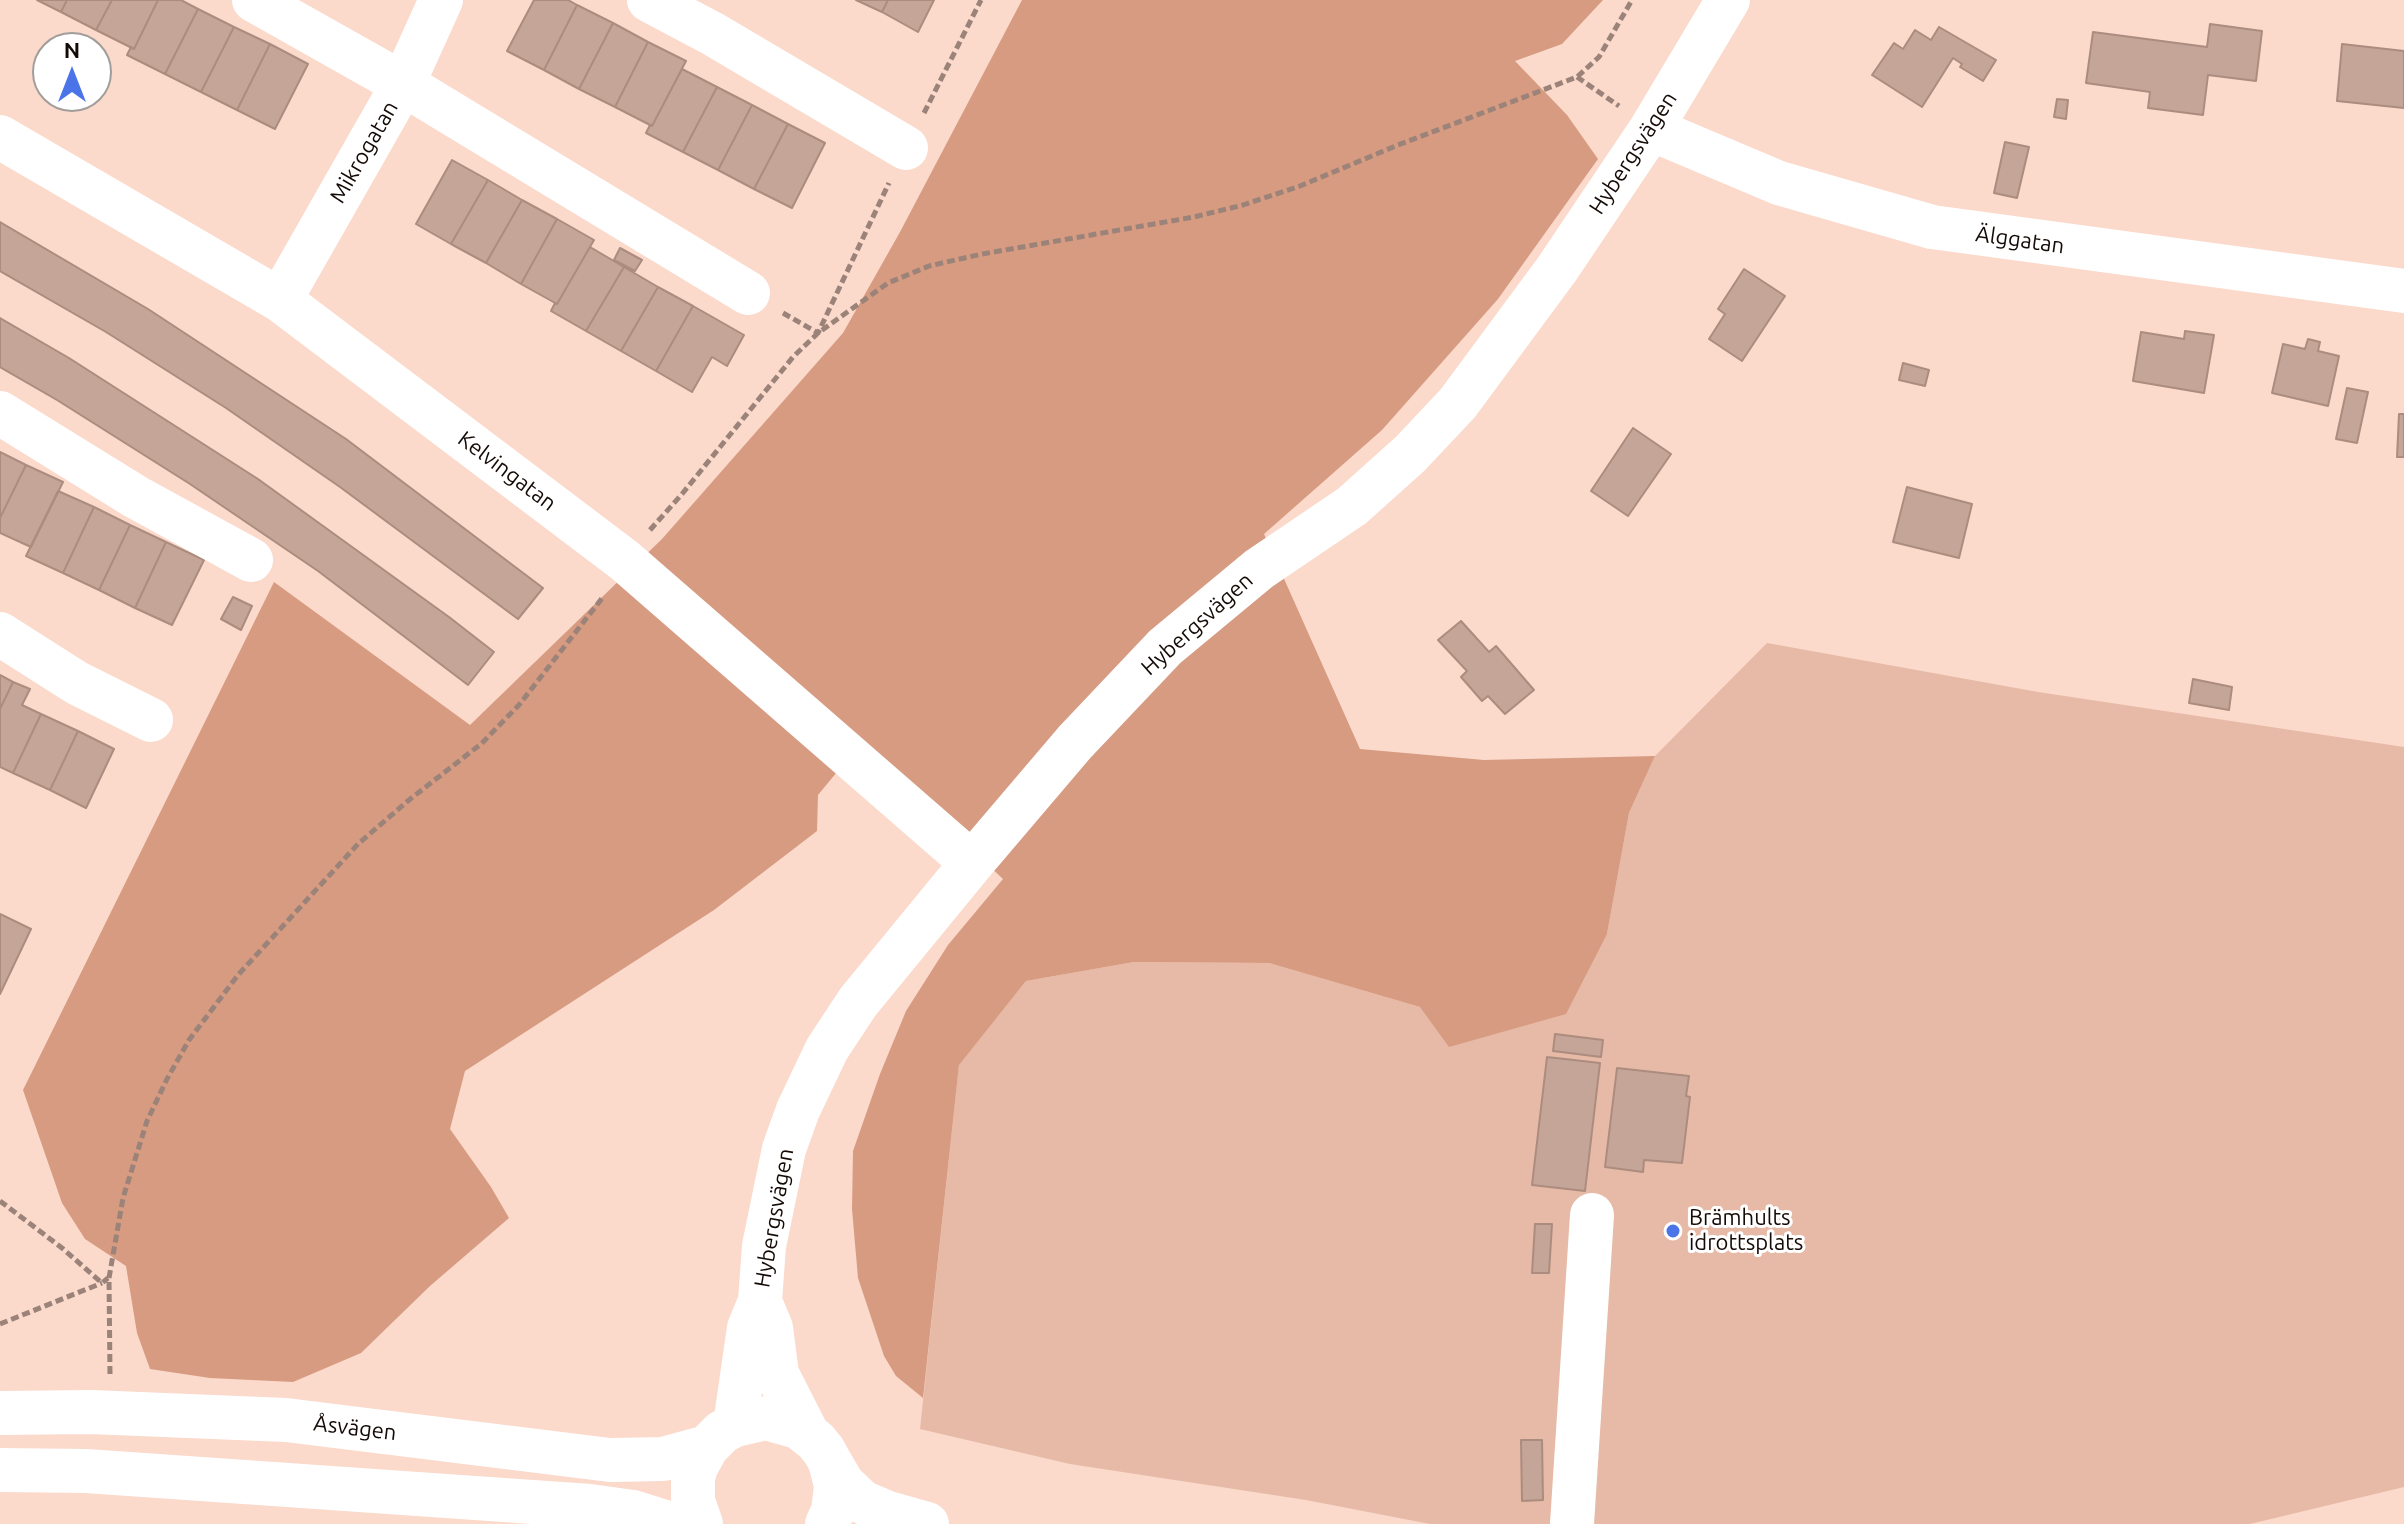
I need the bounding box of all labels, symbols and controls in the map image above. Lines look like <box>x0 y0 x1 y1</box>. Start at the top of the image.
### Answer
north arrow <box>32 32 112 112</box>
text: N <box>64 37 80 62</box>
street label: Hybergsvägen <box>1584 87 1682 219</box>
street label: Mikrogatan <box>324 96 404 208</box>
street label: Älggatan <box>1974 221 2066 259</box>
street label: Kelvingatan <box>453 426 561 516</box>
street label: Hybergsvägen <box>1136 567 1258 681</box>
street label: Hybergsvägen <box>749 1146 799 1290</box>
place label: Brämhults idrottsplats <box>1689 1205 1803 1256</box>
marker: Brämhults idrottsplats <box>1664 1222 1682 1240</box>
street label: Åsvägen <box>312 1410 398 1446</box>

